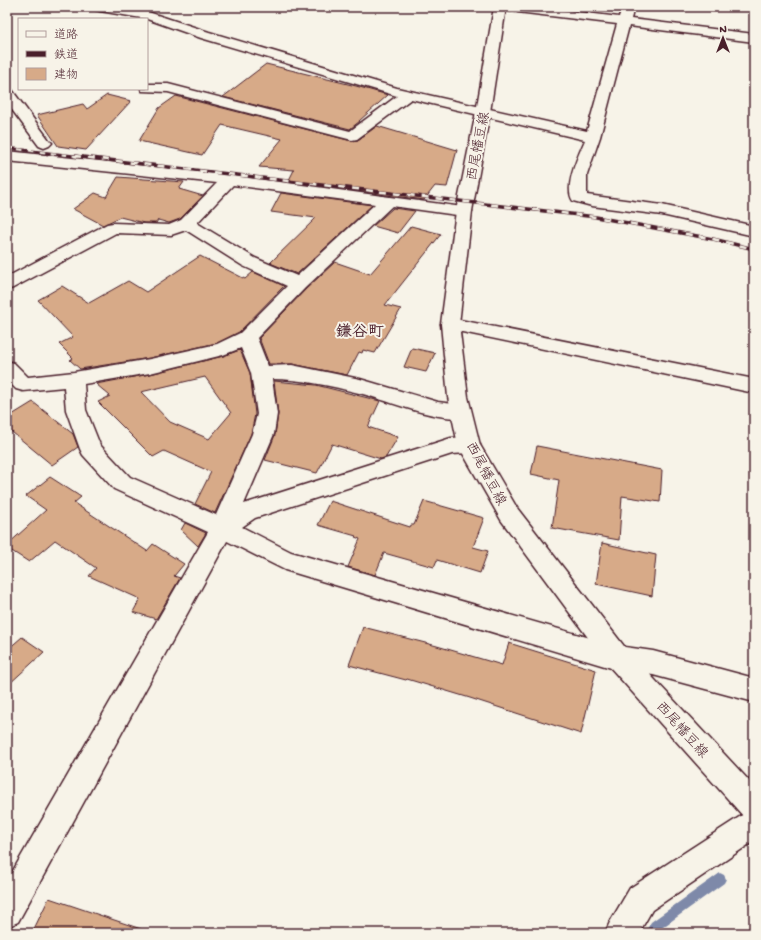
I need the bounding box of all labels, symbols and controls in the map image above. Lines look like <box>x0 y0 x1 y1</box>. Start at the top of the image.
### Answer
legend <box>18 18 148 90</box>
north arrow <box>703 18 743 58</box>
text: N <box>719 24 727 36</box>
text: 道路 <box>54 28 78 43</box>
text: 鉄道 <box>54 48 78 63</box>
text: 建物 <box>54 68 78 83</box>
street label: 西尾幡豆線 <box>464 110 494 182</box>
district label: 鎌谷町 <box>336 323 384 343</box>
street label: 西尾幡豆線 <box>461 439 509 509</box>
street label: 西尾幡豆線 <box>651 699 711 762</box>

